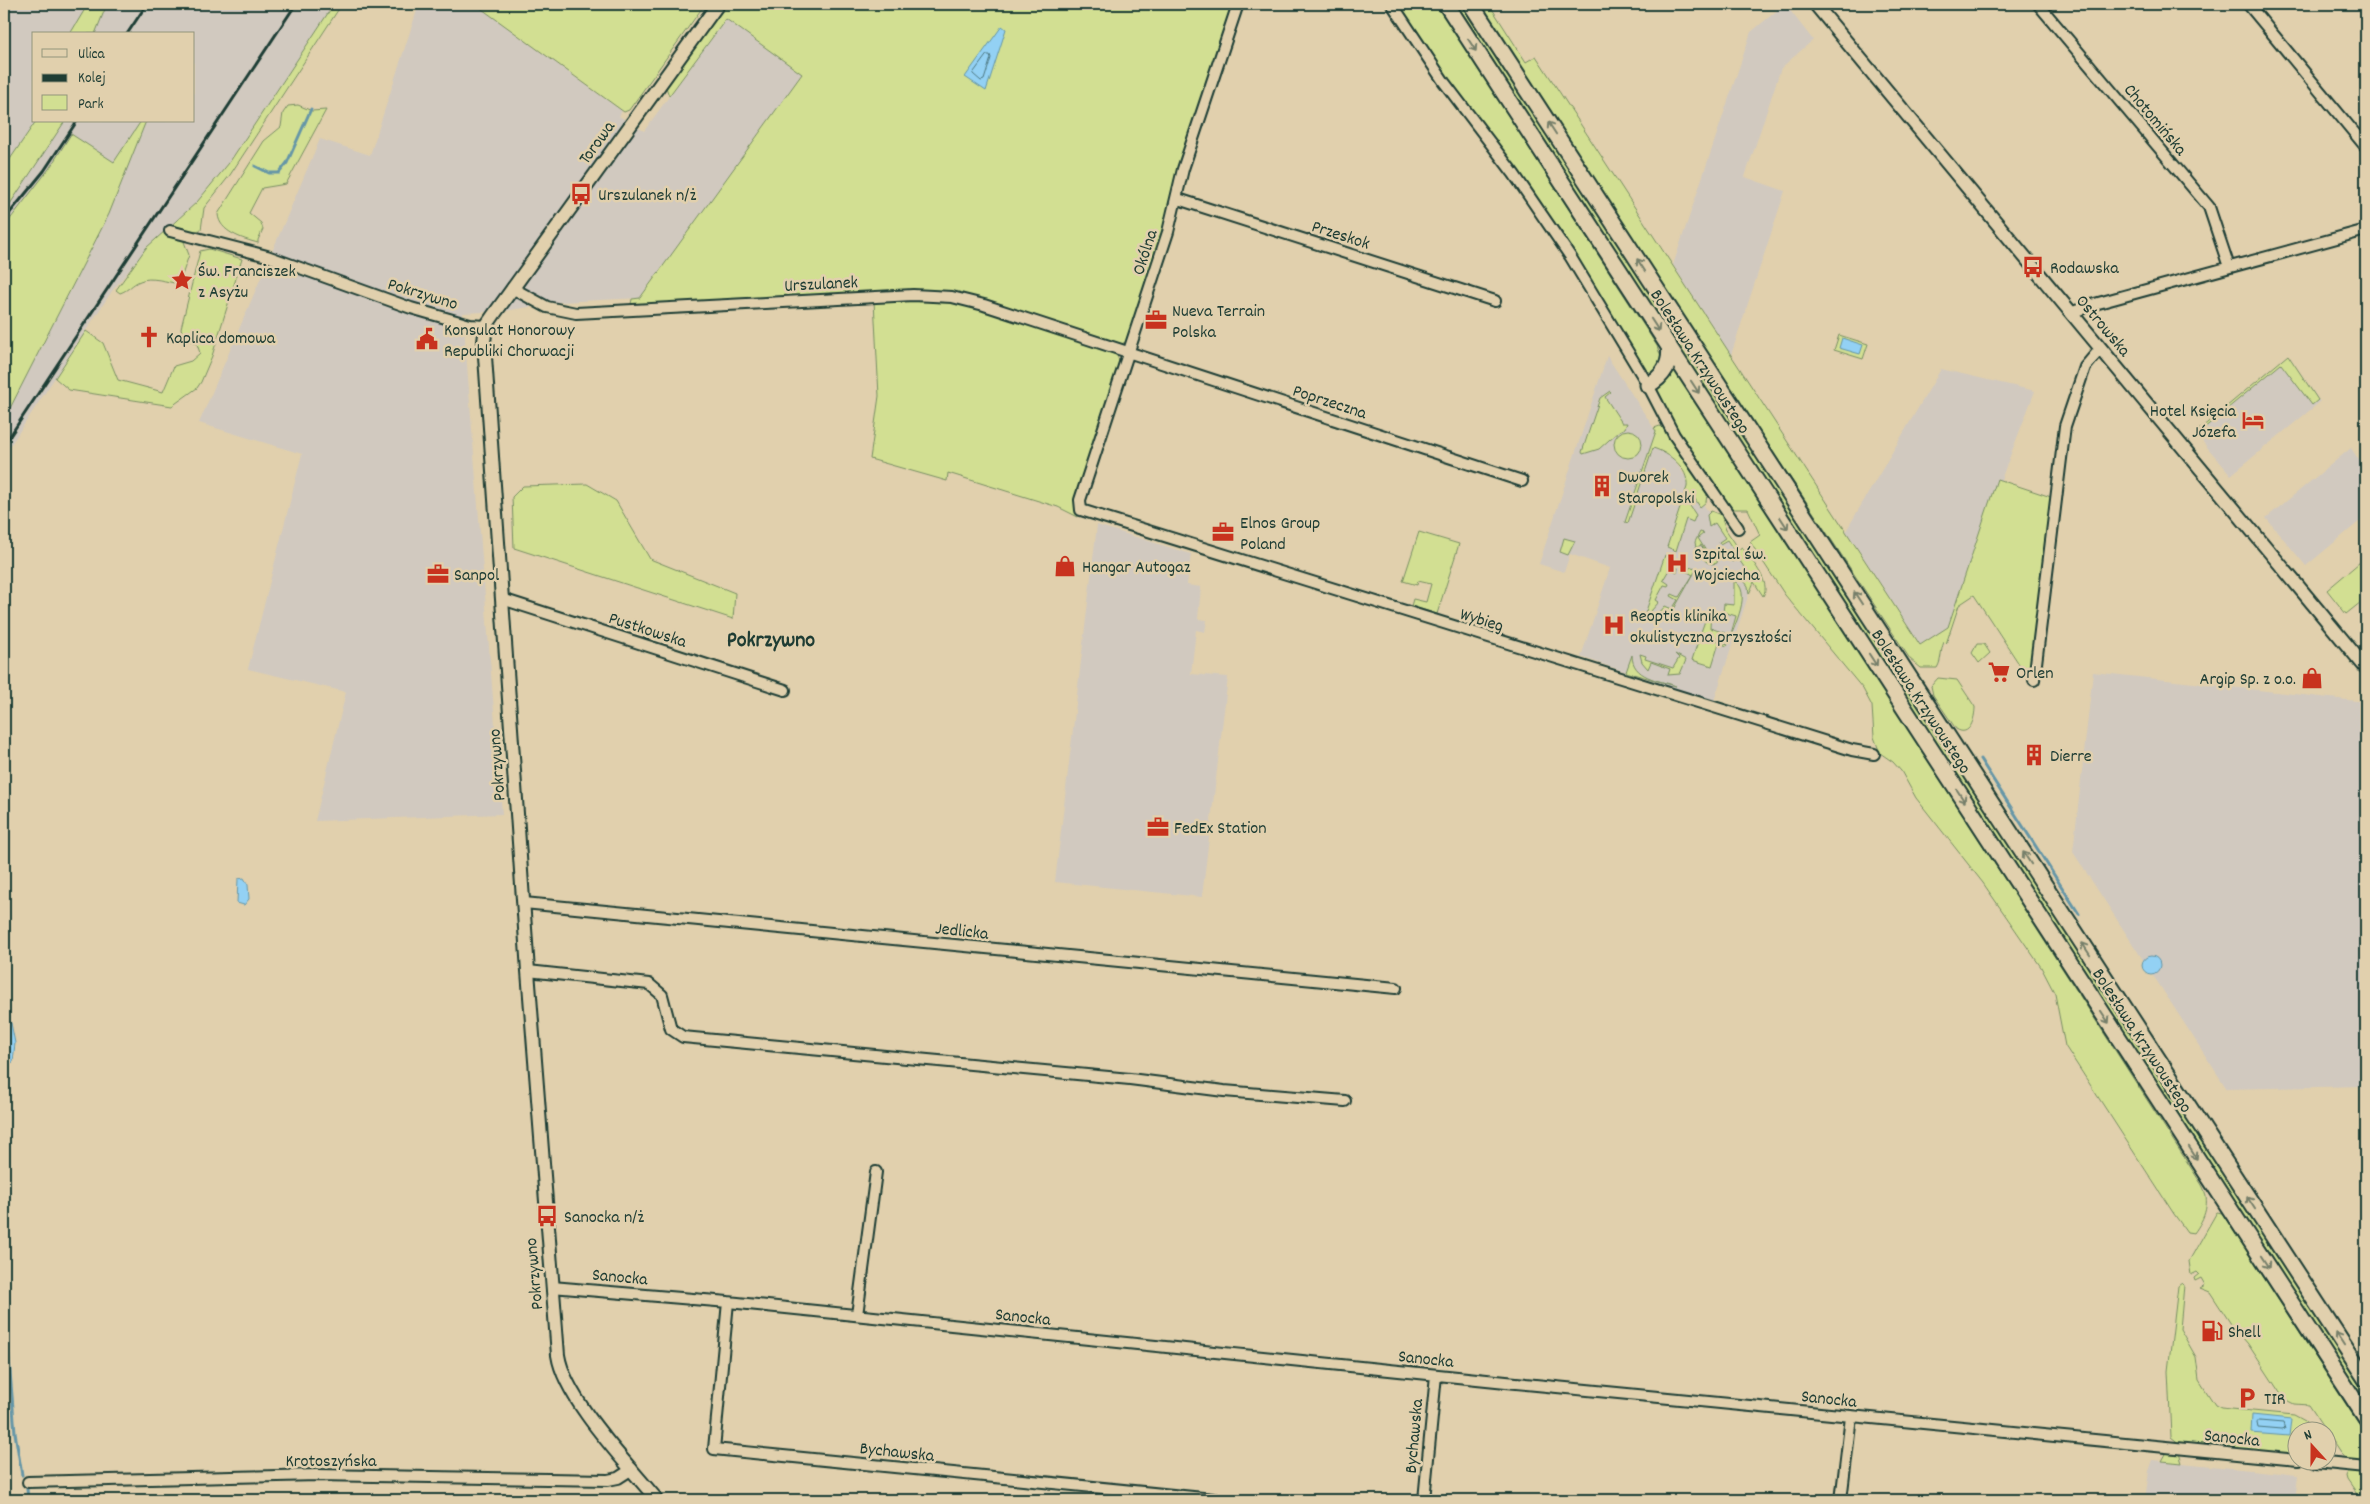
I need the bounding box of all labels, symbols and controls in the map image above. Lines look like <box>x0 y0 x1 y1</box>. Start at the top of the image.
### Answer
legend <box>32 32 195 122</box>
one-way arrow <box>1468 37 1478 51</box>
text: Ulica <box>78 44 106 66</box>
text: Kolej <box>78 68 106 90</box>
street label: Chotomińska <box>2116 79 2192 162</box>
text: Park <box>78 94 104 116</box>
street label: Torowa <box>574 116 623 170</box>
one-way arrow <box>1547 122 1557 136</box>
bus stop icon: Urszulanek n/ż <box>568 181 594 207</box>
place label: Urszulanek n/ż <box>598 184 696 209</box>
street label: Przeskok <box>1308 215 1373 258</box>
street label: Okólna <box>1127 226 1166 279</box>
bus stop icon: Rodawska <box>2020 254 2046 280</box>
place label: Rodawska <box>2050 257 2119 282</box>
one-way arrow <box>1635 258 1645 272</box>
place label: Św. Franciszek z Asyżu <box>198 260 296 306</box>
place icon: Św. Franciszek z Asyżu <box>169 267 195 293</box>
street label: Urszulanek <box>784 271 859 300</box>
street label: Pokrzywno <box>384 273 460 318</box>
street label: Bolesława Krzywoustego <box>1643 285 1755 440</box>
street label: Ostrowska <box>2069 290 2136 364</box>
place label: Nueva Terrain Polska <box>1172 300 1265 346</box>
office icon: Nueva Terrain Polska <box>1143 307 1169 333</box>
one-way arrow <box>1650 318 1660 332</box>
place label: Konsulat Honorowy Republiki Chorwacji <box>444 319 575 365</box>
church icon: Kaplica domowa <box>136 324 162 350</box>
public building icon: Konsulat Honorowy Republiki Chorwacji <box>414 326 440 352</box>
place label: Kaplica domowa <box>166 327 276 352</box>
street label: Poprzeczna <box>1289 380 1370 427</box>
one-way arrow <box>1690 380 1700 394</box>
place label: Hotel Księcia Józefa <box>2150 400 2237 446</box>
hotel icon: Hotel Księcia Józefa <box>2240 407 2266 433</box>
place label: Dworek Staropolski <box>1618 466 1695 512</box>
building icon: Dworek Staropolski <box>1589 473 1615 499</box>
place label: Elnos Group Poland <box>1240 512 1320 558</box>
one-way arrow <box>1779 516 1789 530</box>
office icon: Elnos Group Poland <box>1210 519 1236 545</box>
place label: Szpital św. Wojciecha <box>1694 543 1766 589</box>
hospital icon: Szpital św. Wojciecha <box>1664 550 1690 576</box>
shop icon: Hangar Autogaz <box>1052 553 1078 579</box>
place label: Hangar Autogaz <box>1082 556 1191 581</box>
office icon: Sanpol <box>425 561 451 587</box>
place label: Sanpol <box>454 564 500 589</box>
one-way arrow <box>1853 591 1863 605</box>
street label: Wybieg <box>1456 603 1506 640</box>
place label: Reoptis klinika okulistyczna przyszłości <box>1630 605 1792 651</box>
street label: Pustkowska <box>605 607 690 656</box>
hospital icon: Reoptis klinika okulistyczna przyszłości <box>1601 612 1627 638</box>
street label: Bolesława Krzywoustego <box>1864 625 1976 780</box>
district label: Pokrzywno <box>727 626 815 657</box>
one-way arrow <box>1868 652 1878 666</box>
supermarket icon: Orlen <box>1986 659 2012 685</box>
place label: Orlen <box>2016 662 2054 687</box>
shop icon: Argip Sp. z o.o. <box>2299 665 2325 691</box>
place label: Argip Sp. z o.o. <box>2200 668 2296 693</box>
street label: Pokrzywno <box>484 728 513 802</box>
building icon: Dierre <box>2021 742 2047 768</box>
place label: Dierre <box>2050 745 2092 770</box>
one-way arrow <box>1956 788 1966 802</box>
office icon: FedEx Station <box>1145 814 1171 840</box>
place label: FedEx Station <box>1174 817 1267 842</box>
one-way arrow <box>2021 851 2032 865</box>
street label: Jedlicka <box>934 917 990 948</box>
one-way arrow <box>2080 942 2091 956</box>
street label: Bolesława Krzywoustego <box>2085 964 2197 1119</box>
one-way arrow <box>2100 1009 2110 1023</box>
one-way arrow <box>2188 1146 2199 1160</box>
one-way arrow <box>2245 1196 2255 1210</box>
bus stop icon: Sanocka n/ż <box>534 1203 560 1229</box>
place label: Sanocka n/ż <box>564 1206 644 1231</box>
street label: Pokrzywno <box>520 1237 551 1311</box>
one-way arrow <box>2260 1255 2270 1269</box>
street label: Sanocka <box>591 1264 649 1293</box>
street label: Sanocka <box>994 1303 1052 1334</box>
fuel station icon: Shell <box>2199 1318 2225 1344</box>
place label: Shell <box>2228 1321 2261 1346</box>
one-way arrow <box>2334 1332 2344 1346</box>
street label: Sanocka <box>1397 1345 1455 1376</box>
street label: Sanocka <box>1800 1385 1858 1416</box>
parking icon: TIR <box>2234 1385 2260 1411</box>
place label: TIR <box>2264 1388 2286 1413</box>
street label: Bychawska <box>1400 1397 1431 1475</box>
north arrow <box>2288 1422 2338 1472</box>
street label: Sanocka <box>2203 1424 2261 1455</box>
text: N <box>2301 1425 2315 1446</box>
street label: Bychawska <box>858 1437 936 1470</box>
street label: Krotoszyńska <box>285 1450 377 1475</box>

